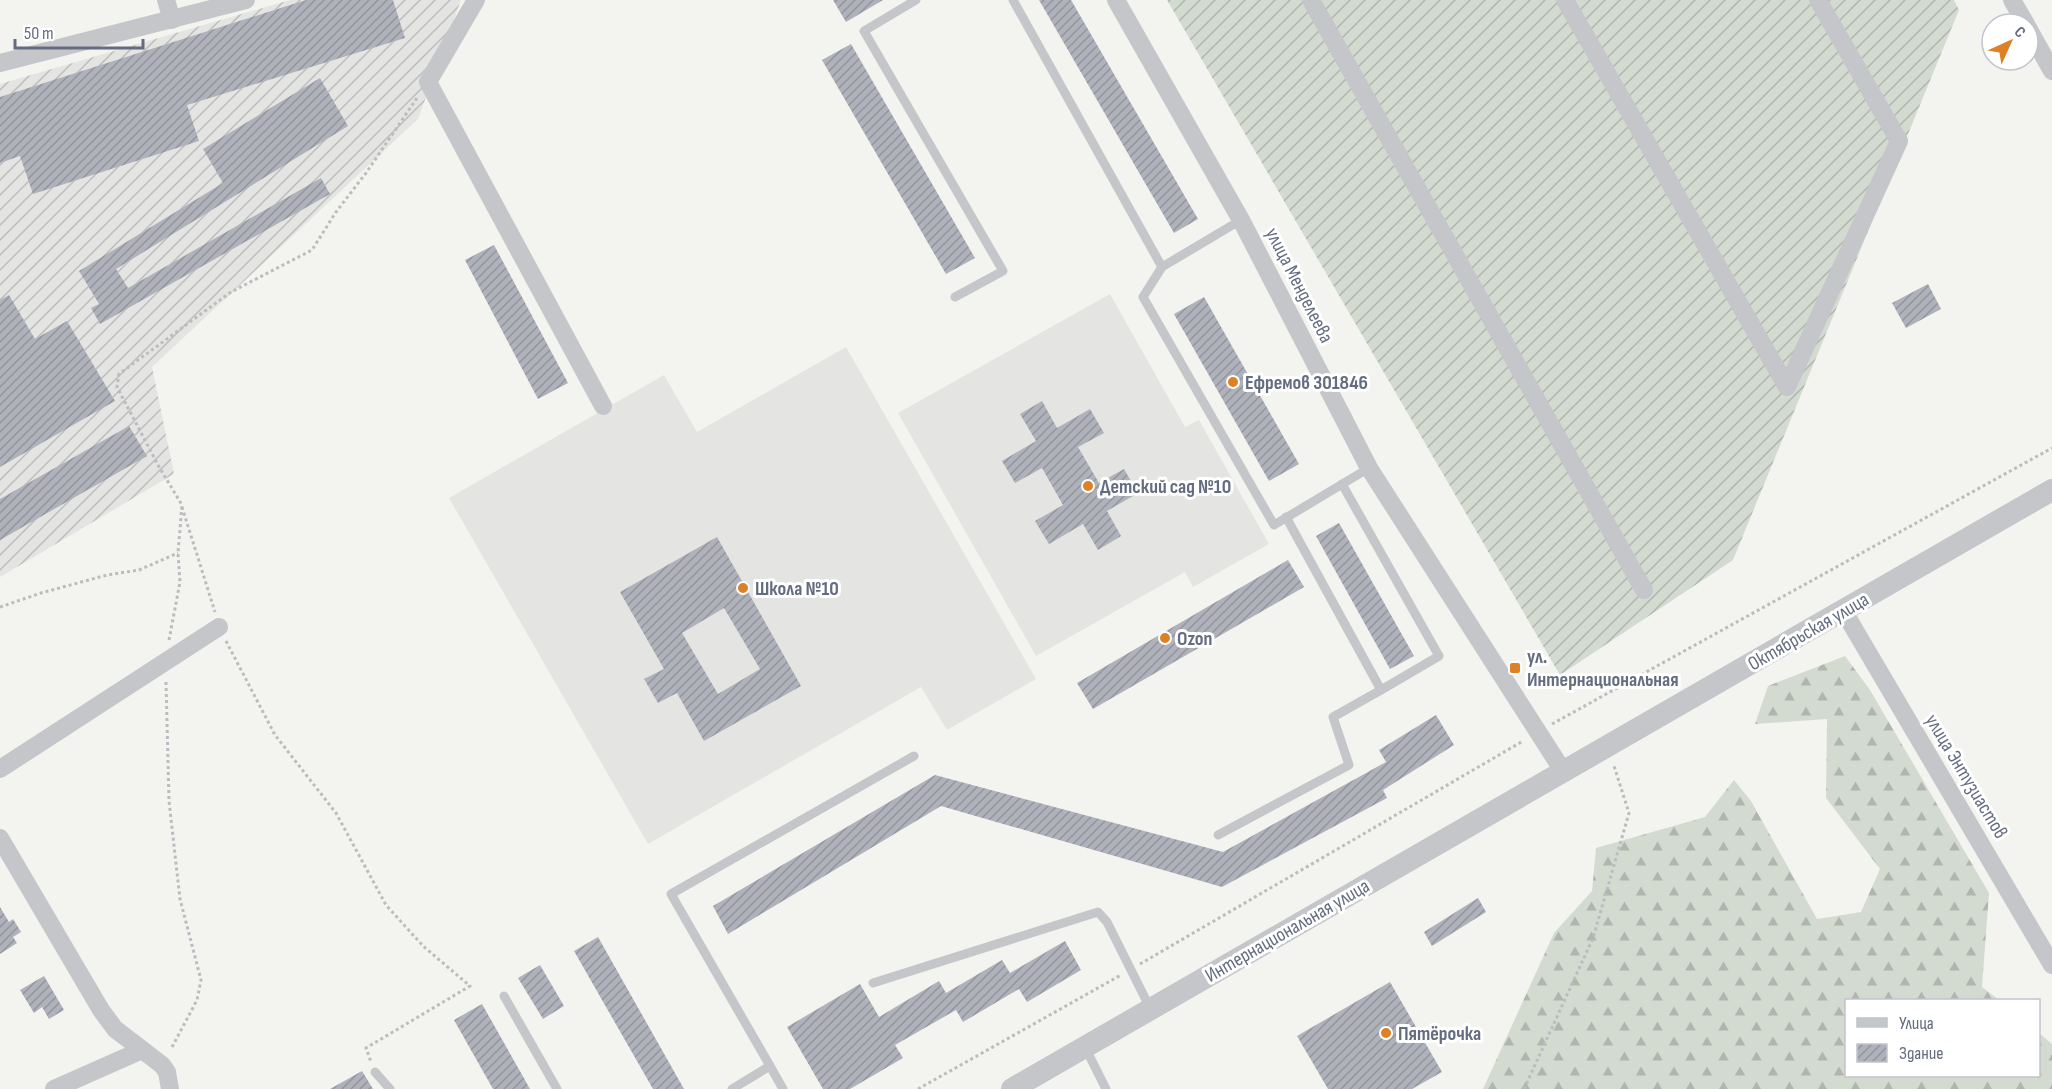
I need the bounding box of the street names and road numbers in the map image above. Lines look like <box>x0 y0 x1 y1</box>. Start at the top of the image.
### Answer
street label: улица Менделеева <box>1260 224 1338 347</box>
street label: Октябрьская улица <box>1744 588 1873 676</box>
street label: улица Энтузиастов <box>1920 710 2013 843</box>
street label: Интернациональная улица <box>1201 874 1374 988</box>

